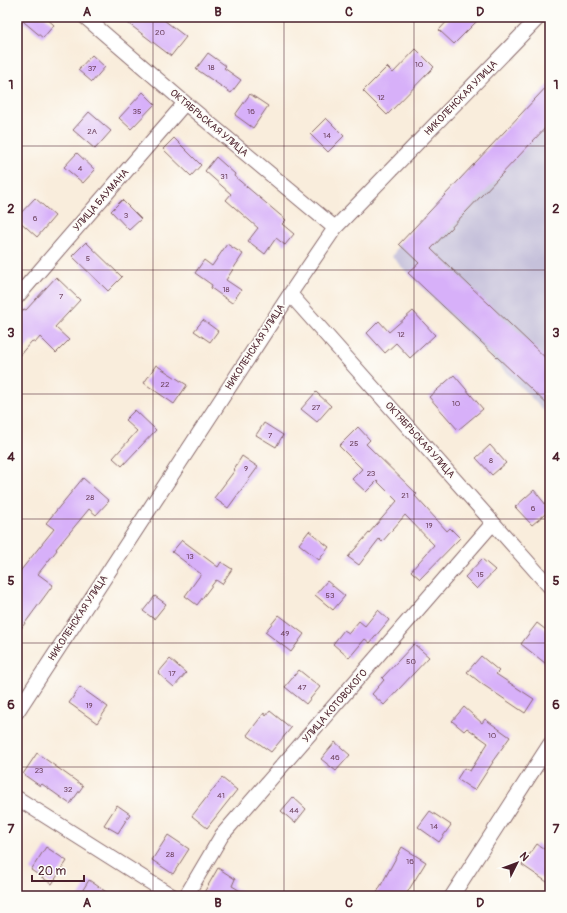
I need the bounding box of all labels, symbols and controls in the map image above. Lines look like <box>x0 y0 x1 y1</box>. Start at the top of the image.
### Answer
text: A <box>83 4 92 20</box>
text: B <box>214 4 222 20</box>
text: C <box>345 4 353 20</box>
text: D <box>476 4 484 20</box>
house number: 20 <box>155 28 166 37</box>
street label: НИКОЛЕНСКАЯ УЛИЦА <box>422 58 500 138</box>
house number: 10 <box>415 60 424 69</box>
house number: 18 <box>207 63 215 72</box>
house number: 37 <box>88 64 97 73</box>
text: 1 <box>8 77 14 93</box>
text: 1 <box>553 77 559 93</box>
street label: ОКТЯБРЬСКАЯ УЛИЦА <box>167 87 251 160</box>
house number: 12 <box>377 93 385 102</box>
house number: 35 <box>133 107 141 116</box>
house number: 16 <box>247 107 255 116</box>
house number: 2А <box>87 127 97 136</box>
house number: 14 <box>323 131 331 140</box>
house number: 4 <box>78 164 83 173</box>
street label: УЛИЦА БАУМАНА <box>71 166 132 234</box>
house number: 31 <box>220 172 228 181</box>
text: 2 <box>7 201 15 217</box>
text: 2 <box>552 201 560 217</box>
house number: 3 <box>124 211 129 220</box>
house number: 6 <box>33 214 38 223</box>
house number: 5 <box>86 254 90 263</box>
house number: 18 <box>222 285 230 294</box>
house number: 7 <box>59 292 64 301</box>
street label: НИКОЛЕНСКАЯ УЛИЦА <box>223 301 288 392</box>
text: 3 <box>7 325 15 341</box>
text: 3 <box>552 325 560 341</box>
house number: 12 <box>397 330 405 339</box>
house number: 22 <box>161 380 170 389</box>
street label: ОКТЯБРЬСКАЯ УЛИЦА <box>383 399 458 481</box>
house number: 10 <box>452 399 461 408</box>
house number: 27 <box>312 403 321 412</box>
house number: 7 <box>268 431 273 440</box>
house number: 25 <box>350 439 358 448</box>
text: 4 <box>7 449 15 465</box>
text: 4 <box>552 449 560 465</box>
house number: 8 <box>489 456 493 465</box>
house number: 9 <box>244 464 248 473</box>
house number: 23 <box>367 469 376 478</box>
house number: 21 <box>401 491 409 500</box>
house number: 28 <box>86 493 94 502</box>
house number: 6 <box>531 504 536 513</box>
house number: 19 <box>425 521 433 530</box>
house number: 13 <box>186 552 194 561</box>
house number: 15 <box>476 570 484 579</box>
street label: НИКОЛЕНСКАЯ УЛИЦА <box>46 572 111 663</box>
text: 5 <box>7 573 15 589</box>
text: 5 <box>552 573 560 589</box>
house number: 53 <box>326 591 335 600</box>
house number: 49 <box>281 629 289 638</box>
house number: 50 <box>406 657 416 666</box>
street label: УЛИЦА КОТОВСКОГО <box>300 667 370 745</box>
house number: 17 <box>168 669 176 678</box>
house number: 47 <box>298 683 307 692</box>
text: 6 <box>7 697 15 713</box>
text: 6 <box>552 697 560 713</box>
house number: 19 <box>85 701 93 710</box>
house number: 10 <box>488 731 497 740</box>
house number: 46 <box>330 753 340 762</box>
house number: 23 <box>35 766 44 775</box>
house number: 32 <box>64 785 73 794</box>
house number: 41 <box>217 791 225 800</box>
house number: 44 <box>289 806 299 815</box>
text: 7 <box>8 821 15 837</box>
text: 7 <box>553 821 560 837</box>
house number: 14 <box>430 822 438 831</box>
north arrow <box>497 843 537 883</box>
house number: 28 <box>166 850 174 859</box>
text: N <box>517 850 532 864</box>
scale bar <box>32 857 84 883</box>
house number: 16 <box>406 857 414 866</box>
text: 20 m <box>38 864 67 879</box>
text: A <box>83 895 92 911</box>
text: B <box>214 895 222 911</box>
text: C <box>345 895 353 911</box>
text: D <box>476 895 484 911</box>

